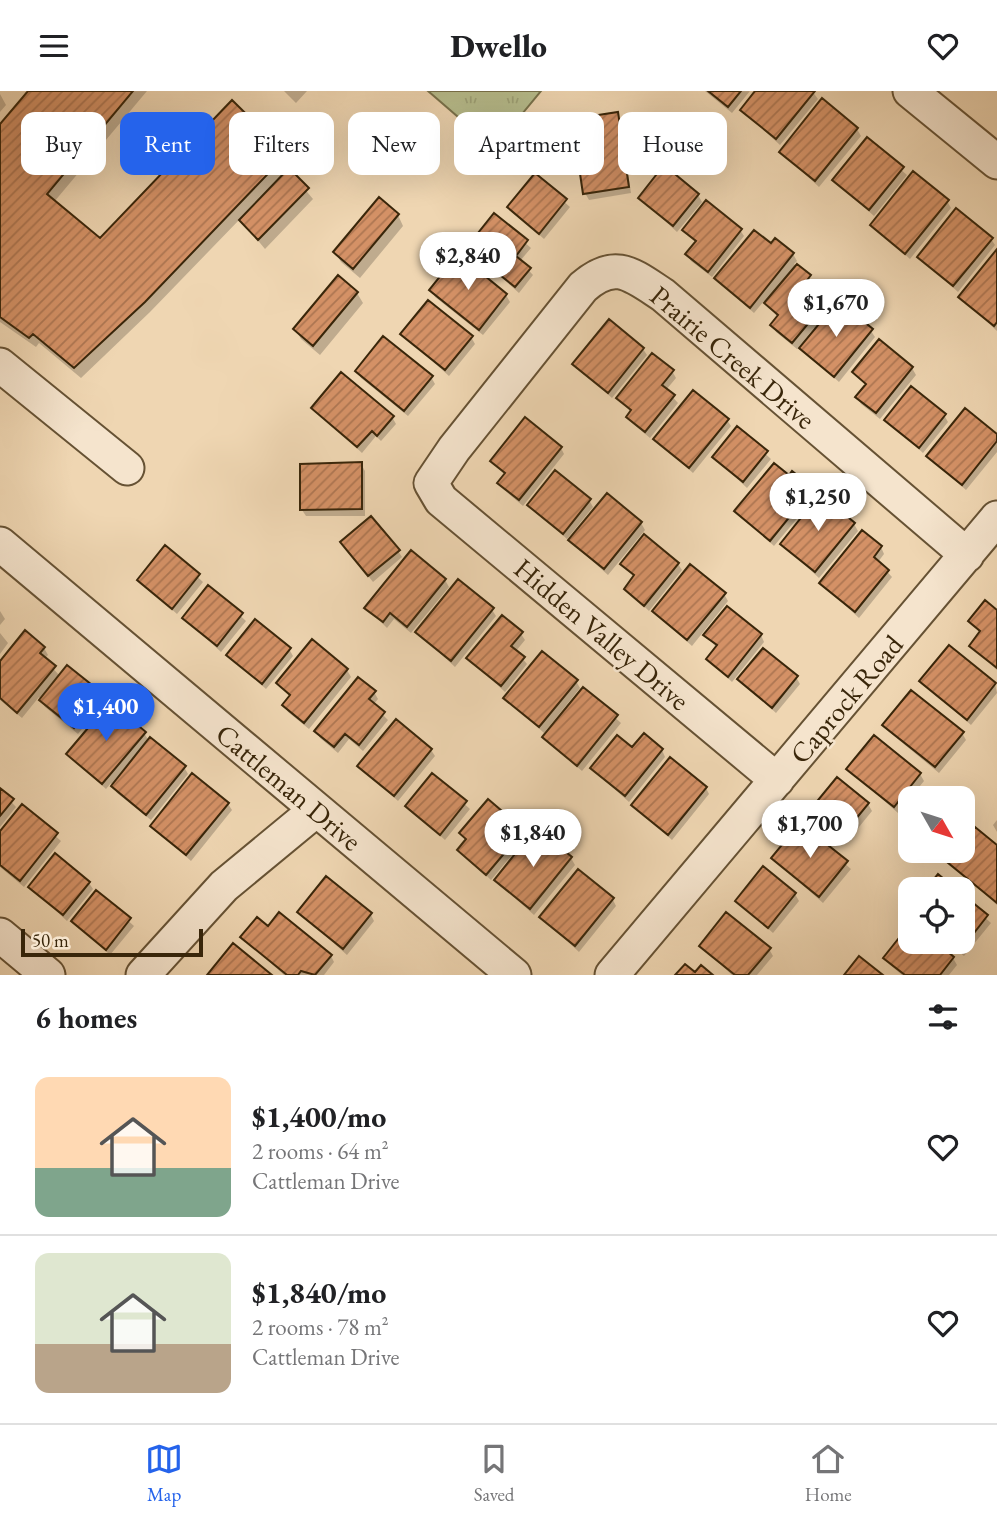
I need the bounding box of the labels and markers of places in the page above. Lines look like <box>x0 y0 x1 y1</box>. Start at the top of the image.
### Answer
pin: $2,840 <box>411 233 525 292</box>
pin: $1,670 <box>779 279 893 339</box>
pin: $1,250 <box>761 473 875 533</box>
pin: $1,400 <box>49 683 163 743</box>
pin: $1,700 <box>753 801 867 860</box>
pin: $1,840 <box>476 809 590 869</box>

